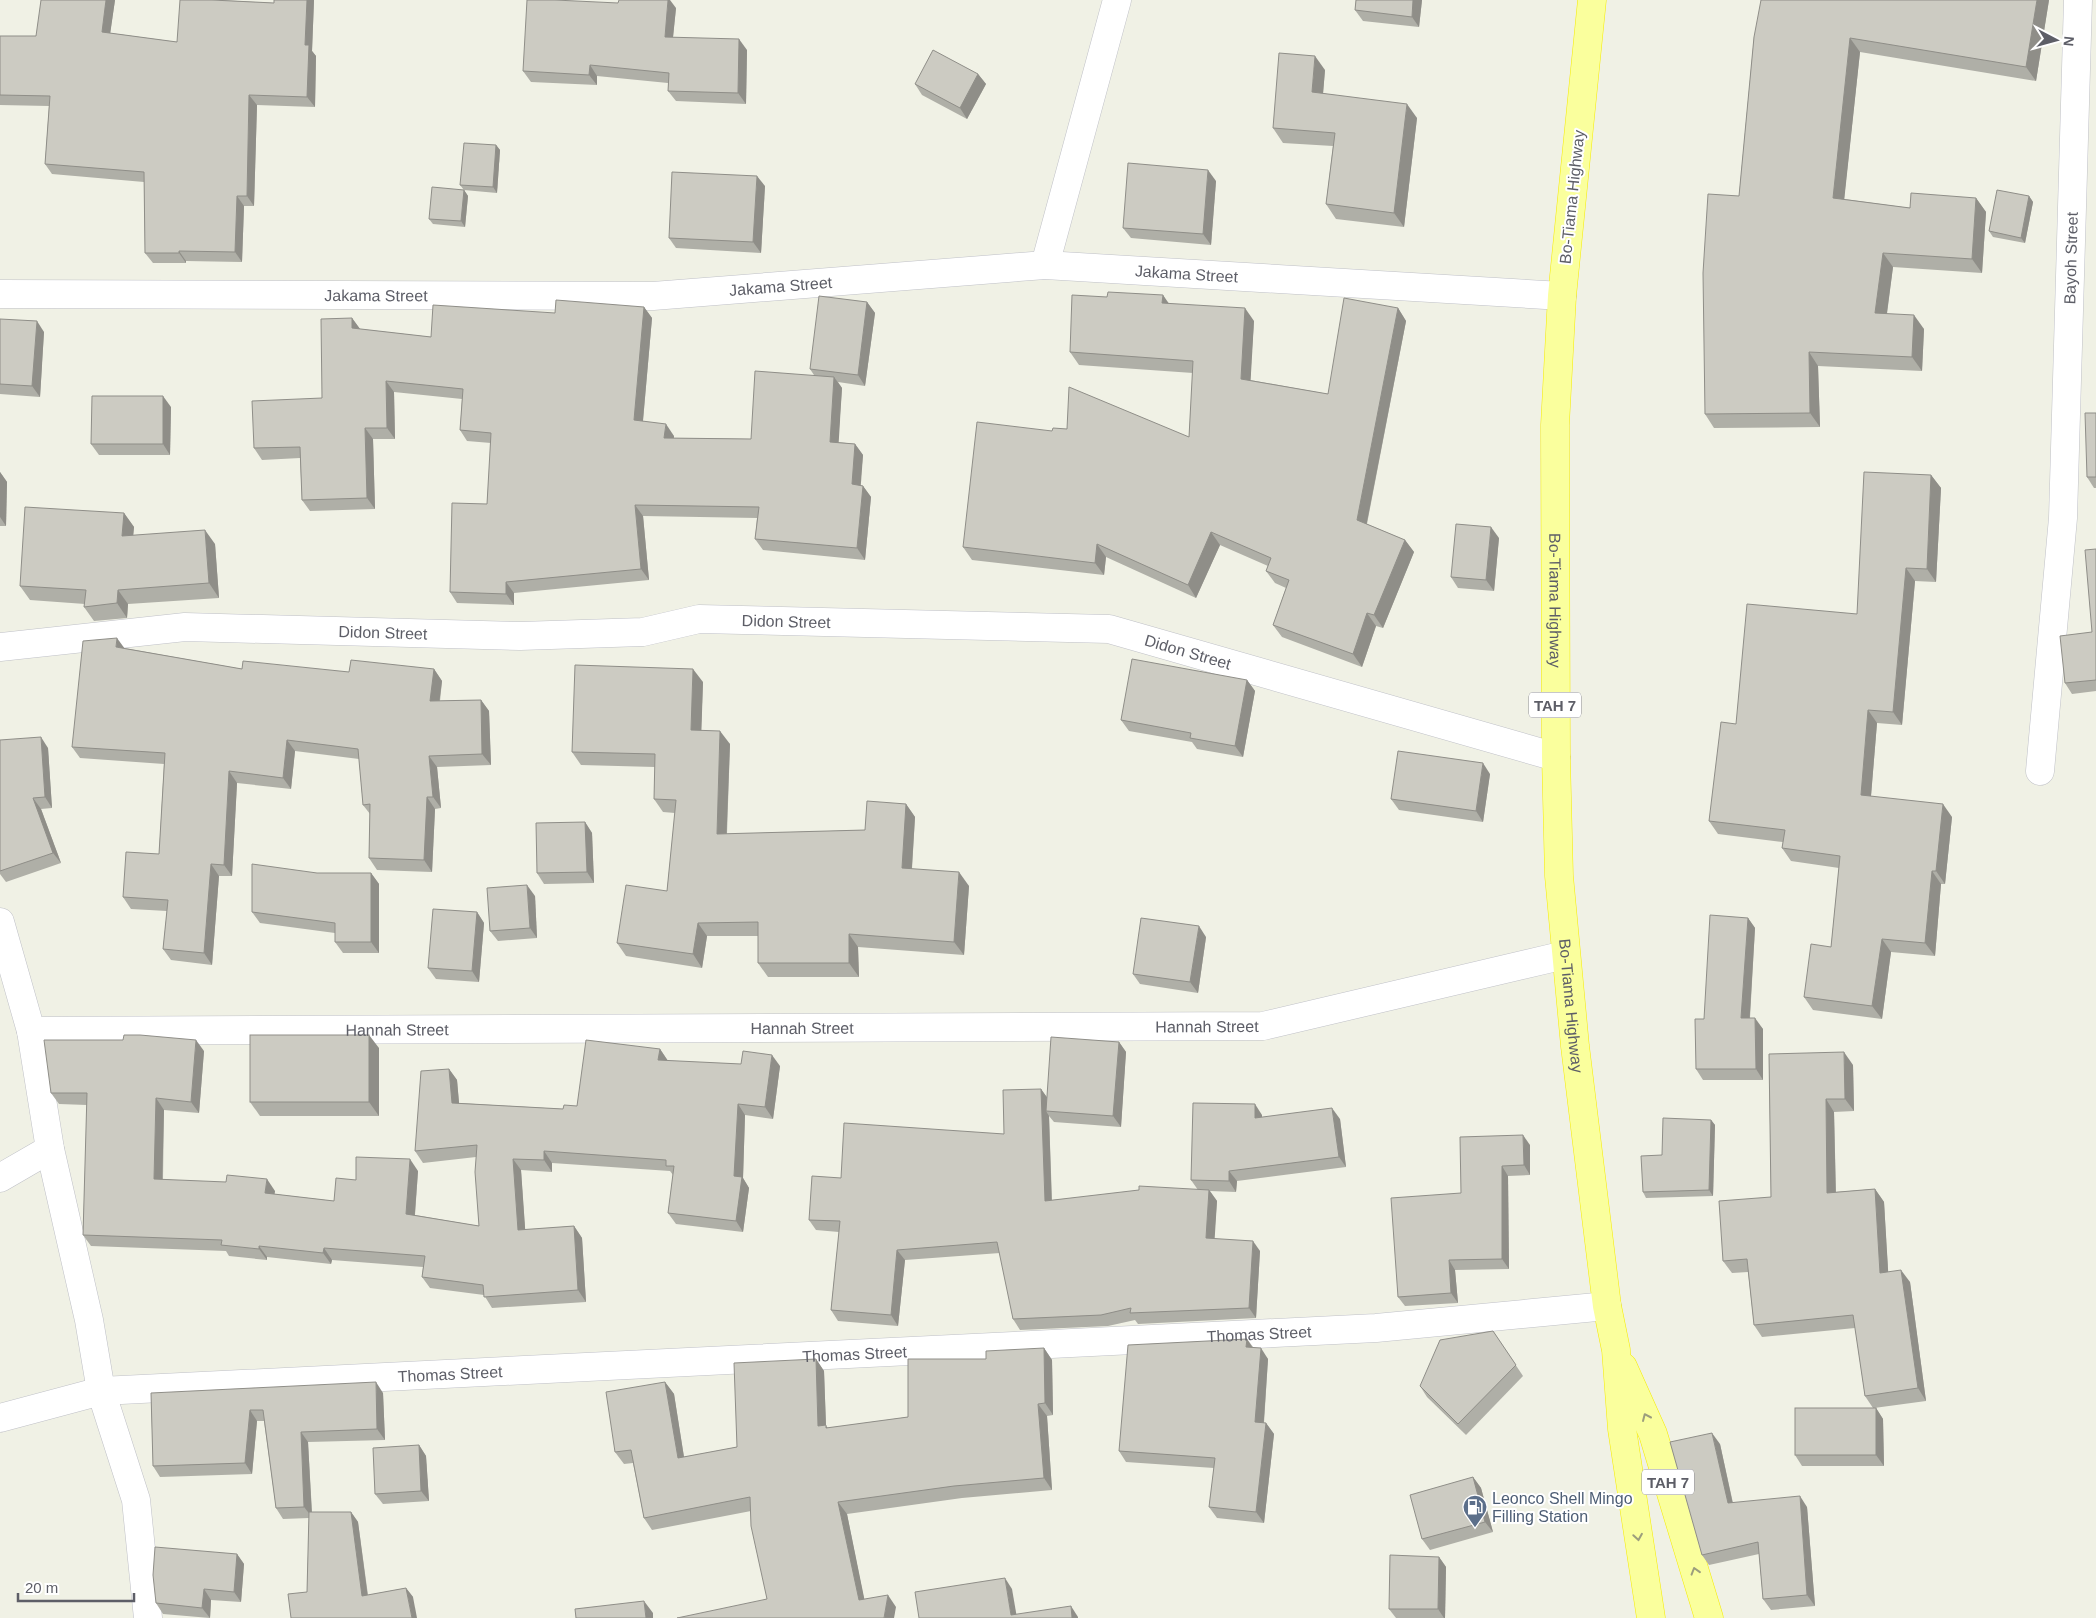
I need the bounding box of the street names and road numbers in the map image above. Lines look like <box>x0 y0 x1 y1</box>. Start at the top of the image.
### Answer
street label: Bo-Tiama Highway <box>1557 129 1587 265</box>
street label: Bayoh Street <box>2061 211 2080 305</box>
street label: Jakama Street <box>1134 262 1239 285</box>
street label: Jakama Street <box>728 273 833 298</box>
street label: Jakama Street <box>324 286 428 304</box>
street label: Bo-Tiama Highway <box>1547 533 1564 668</box>
street label: Didon Street <box>742 612 831 631</box>
street label: Didon Street <box>338 623 428 642</box>
street label: Didon Street <box>1143 631 1234 672</box>
road number: TAH 7 <box>1529 692 1581 718</box>
street label: Bo-Tiama Highway <box>1556 938 1587 1074</box>
street label: Hannah Street <box>1155 1018 1259 1035</box>
street label: Hannah Street <box>750 1019 854 1037</box>
street label: Hannah Street <box>345 1021 449 1038</box>
street label: Thomas Street <box>1206 1323 1312 1345</box>
street label: Thomas Street <box>802 1343 908 1365</box>
street label: Thomas Street <box>397 1363 503 1385</box>
road number: TAH 7 <box>1642 1470 1694 1494</box>

